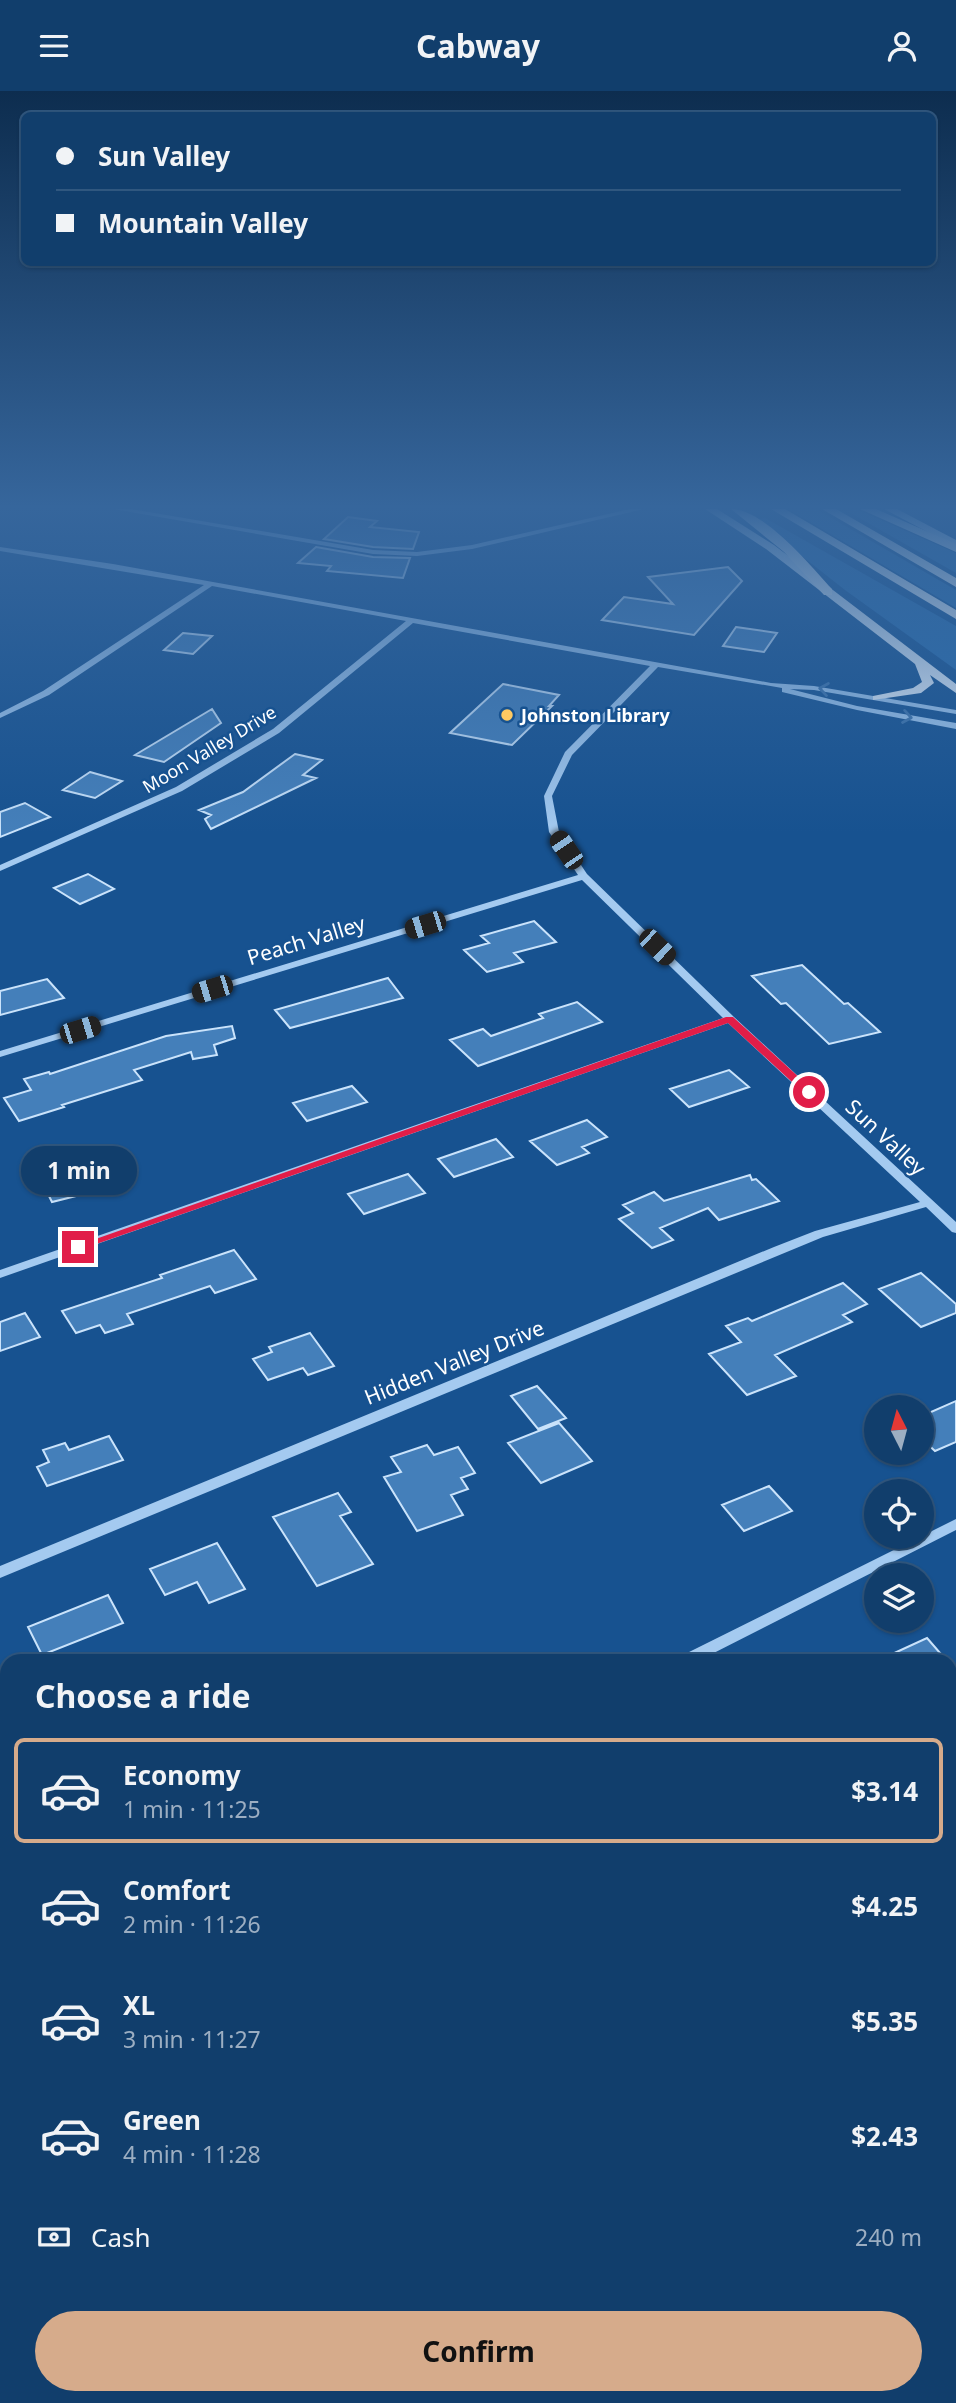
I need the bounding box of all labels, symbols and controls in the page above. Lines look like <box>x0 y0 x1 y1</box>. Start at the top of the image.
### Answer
text: Cabway <box>416 24 540 67</box>
icon: menu <box>35 27 73 65</box>
icon: person <box>883 27 921 65</box>
text: Sun Valley <box>98 138 230 174</box>
text: Mountain Valley <box>98 205 308 241</box>
one-way arrow <box>818 682 830 697</box>
street label: Moon Valley Drive <box>138 700 280 798</box>
place label: Johnston Library <box>519 703 670 727</box>
marker: Johnston Library <box>499 707 515 723</box>
one-way arrow <box>901 709 913 724</box>
car <box>546 827 587 873</box>
street label: Peach Valley <box>244 909 369 971</box>
car <box>402 909 449 941</box>
car <box>635 925 680 969</box>
car <box>189 973 236 1005</box>
car <box>57 1014 104 1046</box>
route start <box>793 1076 825 1108</box>
street label: Sun Valley <box>840 1093 932 1181</box>
callout: 1 min <box>20 1145 136 1195</box>
text: 1 min <box>47 1154 111 1186</box>
route end <box>62 1231 94 1263</box>
street label: Hidden Valley Drive <box>360 1313 548 1411</box>
north arrow <box>864 1395 934 1465</box>
map controls <box>864 1395 934 1633</box>
button: locate <box>864 1479 934 1549</box>
button: layers <box>864 1563 934 1633</box>
text: Choose a ride <box>35 1674 251 1717</box>
text: Economy <box>123 1757 241 1793</box>
icon: car <box>39 1759 102 1822</box>
text: $3.14 <box>851 1773 918 1809</box>
text: 1 min · 11:25 <box>123 1793 261 1825</box>
text: Comfort <box>123 1872 231 1908</box>
icon: car <box>39 1874 102 1937</box>
text: $4.25 <box>851 1888 918 1924</box>
text: 2 min · 11:26 <box>123 1908 261 1940</box>
text: XL <box>123 1987 155 2023</box>
icon: car <box>39 1989 102 2052</box>
text: $5.35 <box>851 2003 918 2039</box>
text: 3 min · 11:27 <box>123 2023 261 2055</box>
text: Green <box>123 2102 201 2138</box>
icon: car <box>39 2104 102 2167</box>
text: $2.43 <box>851 2118 918 2154</box>
text: 4 min · 11:28 <box>123 2138 261 2170</box>
icon: cash <box>35 2218 73 2256</box>
text: Cash <box>91 2219 151 2255</box>
text: 240 m <box>855 2221 922 2253</box>
button: Confirm <box>35 2311 922 2391</box>

